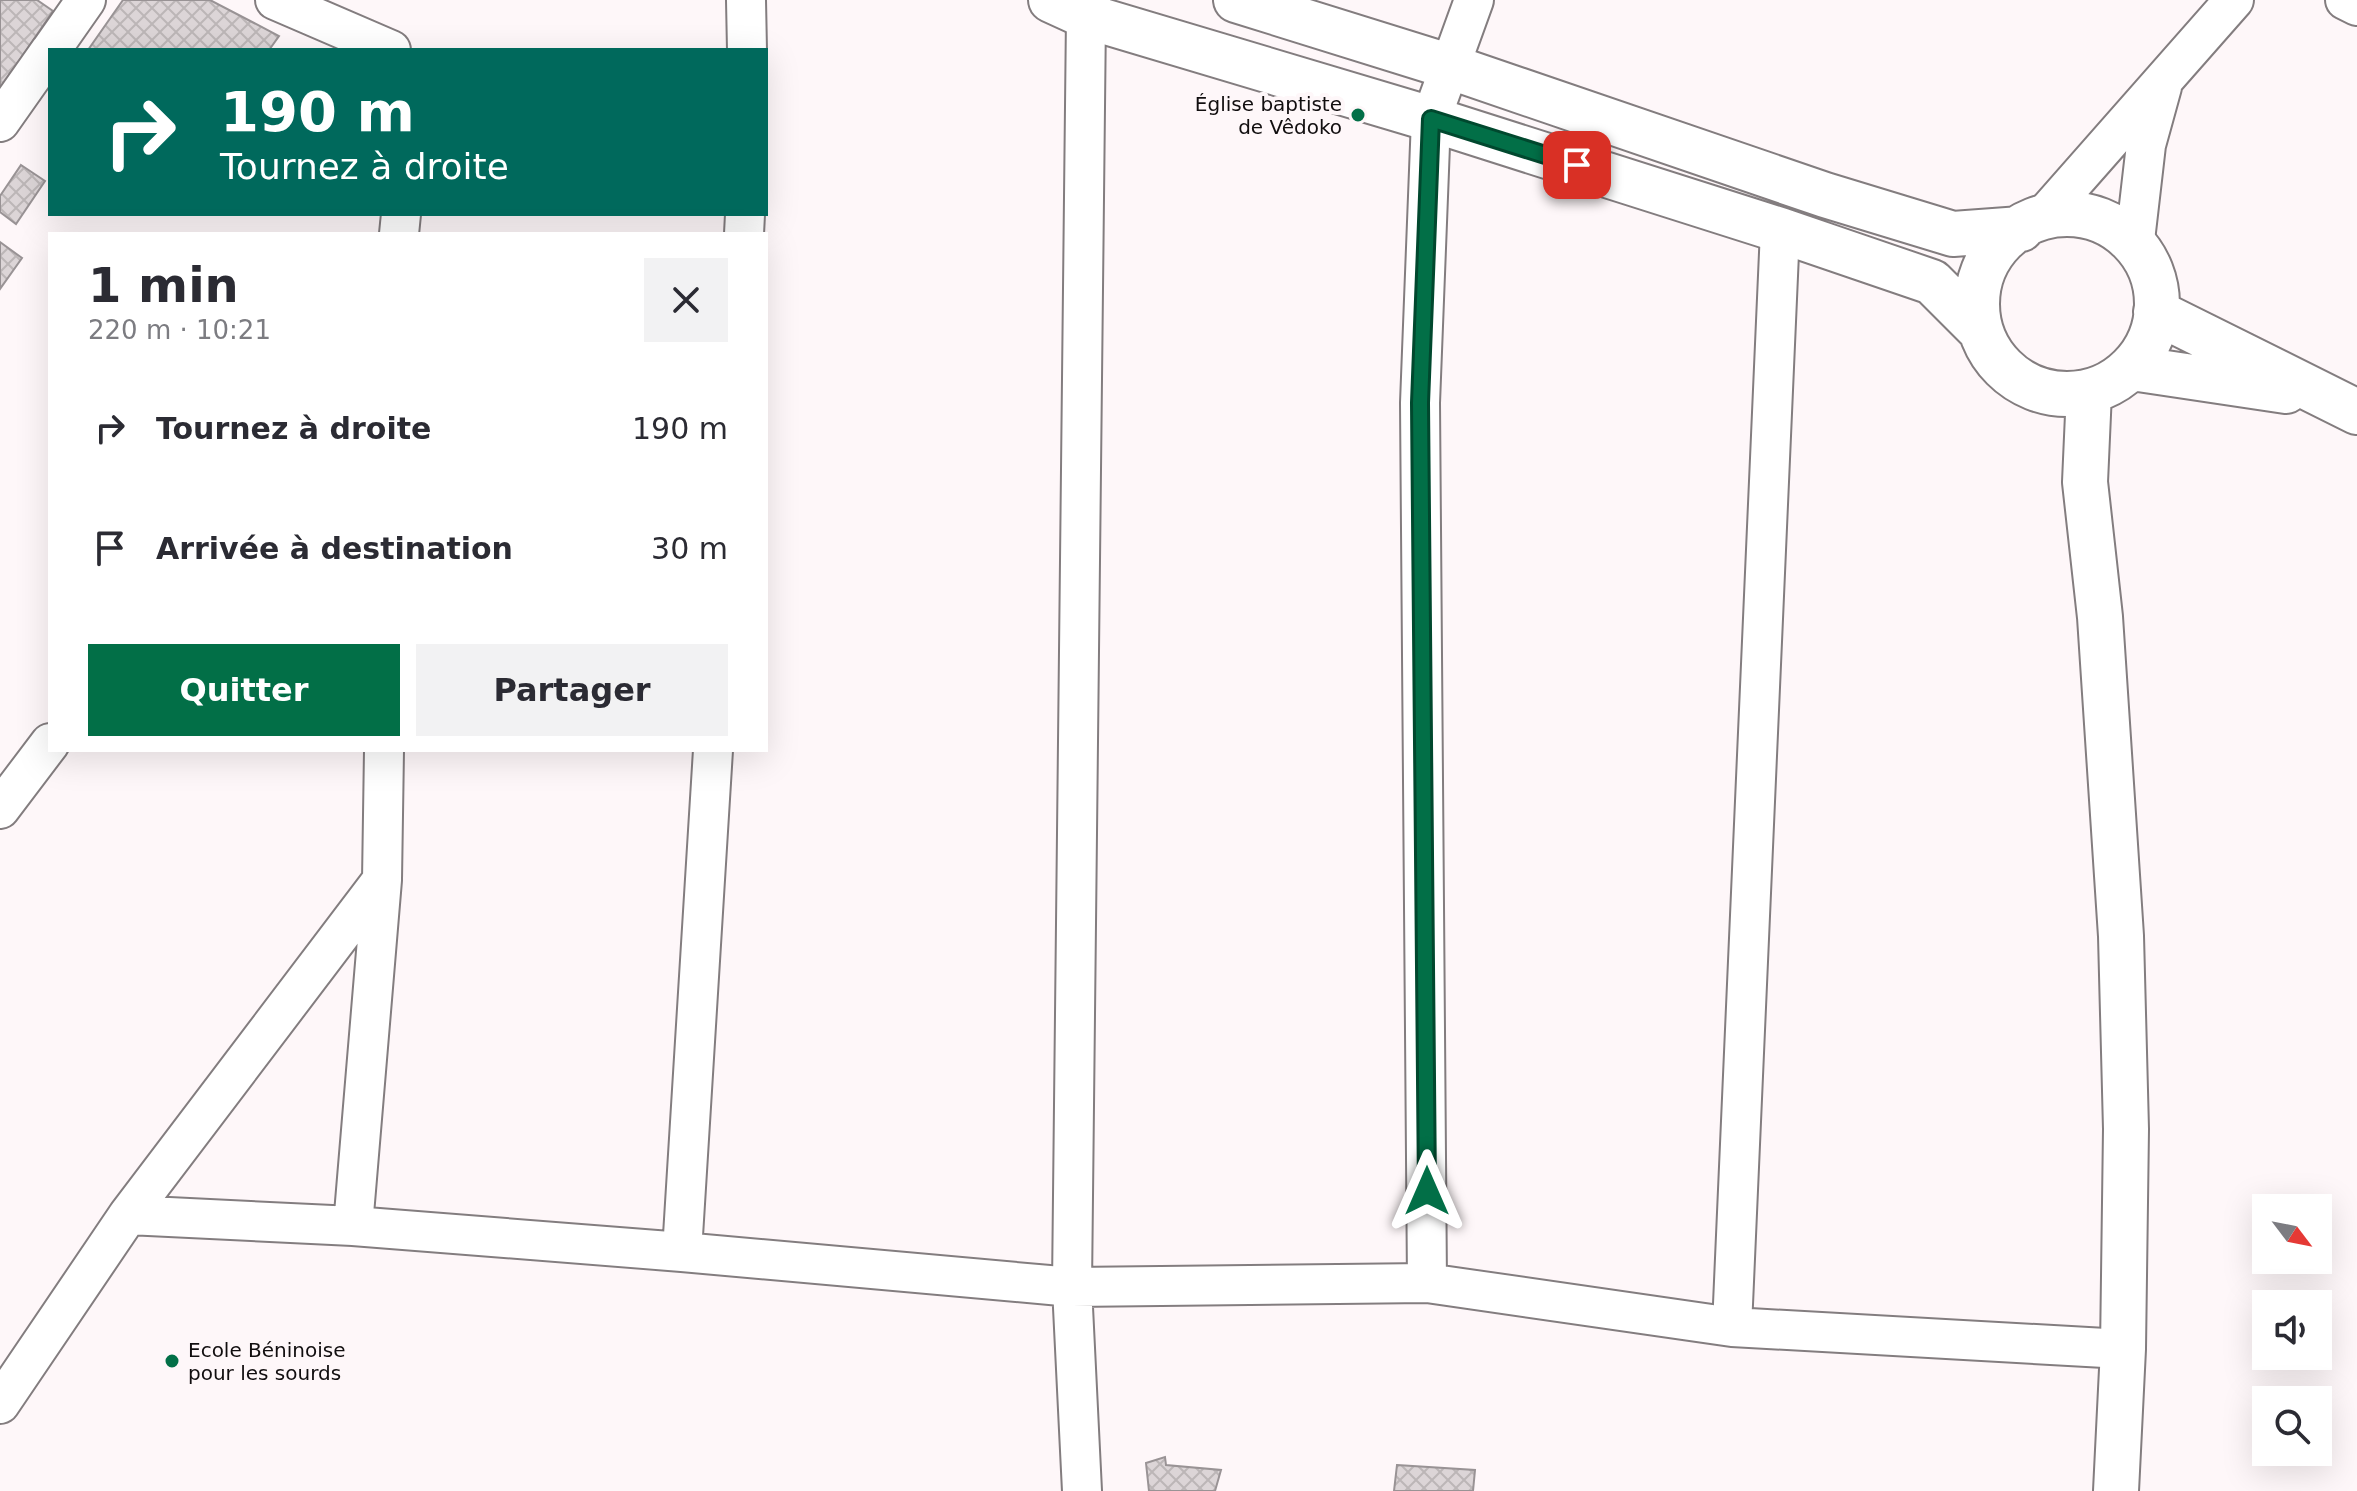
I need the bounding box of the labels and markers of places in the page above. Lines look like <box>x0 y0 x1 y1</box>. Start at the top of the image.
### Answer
place label: Église baptiste de Vêdoko <box>1195 92 1342 139</box>
marker: Église baptiste de Vêdoko <box>1349 106 1367 124</box>
pin <box>1543 131 1611 199</box>
place label: Ecole Béninoise pour les sourds <box>188 1338 346 1385</box>
marker: Ecole Béninoise pour les sourds <box>163 1352 181 1370</box>

